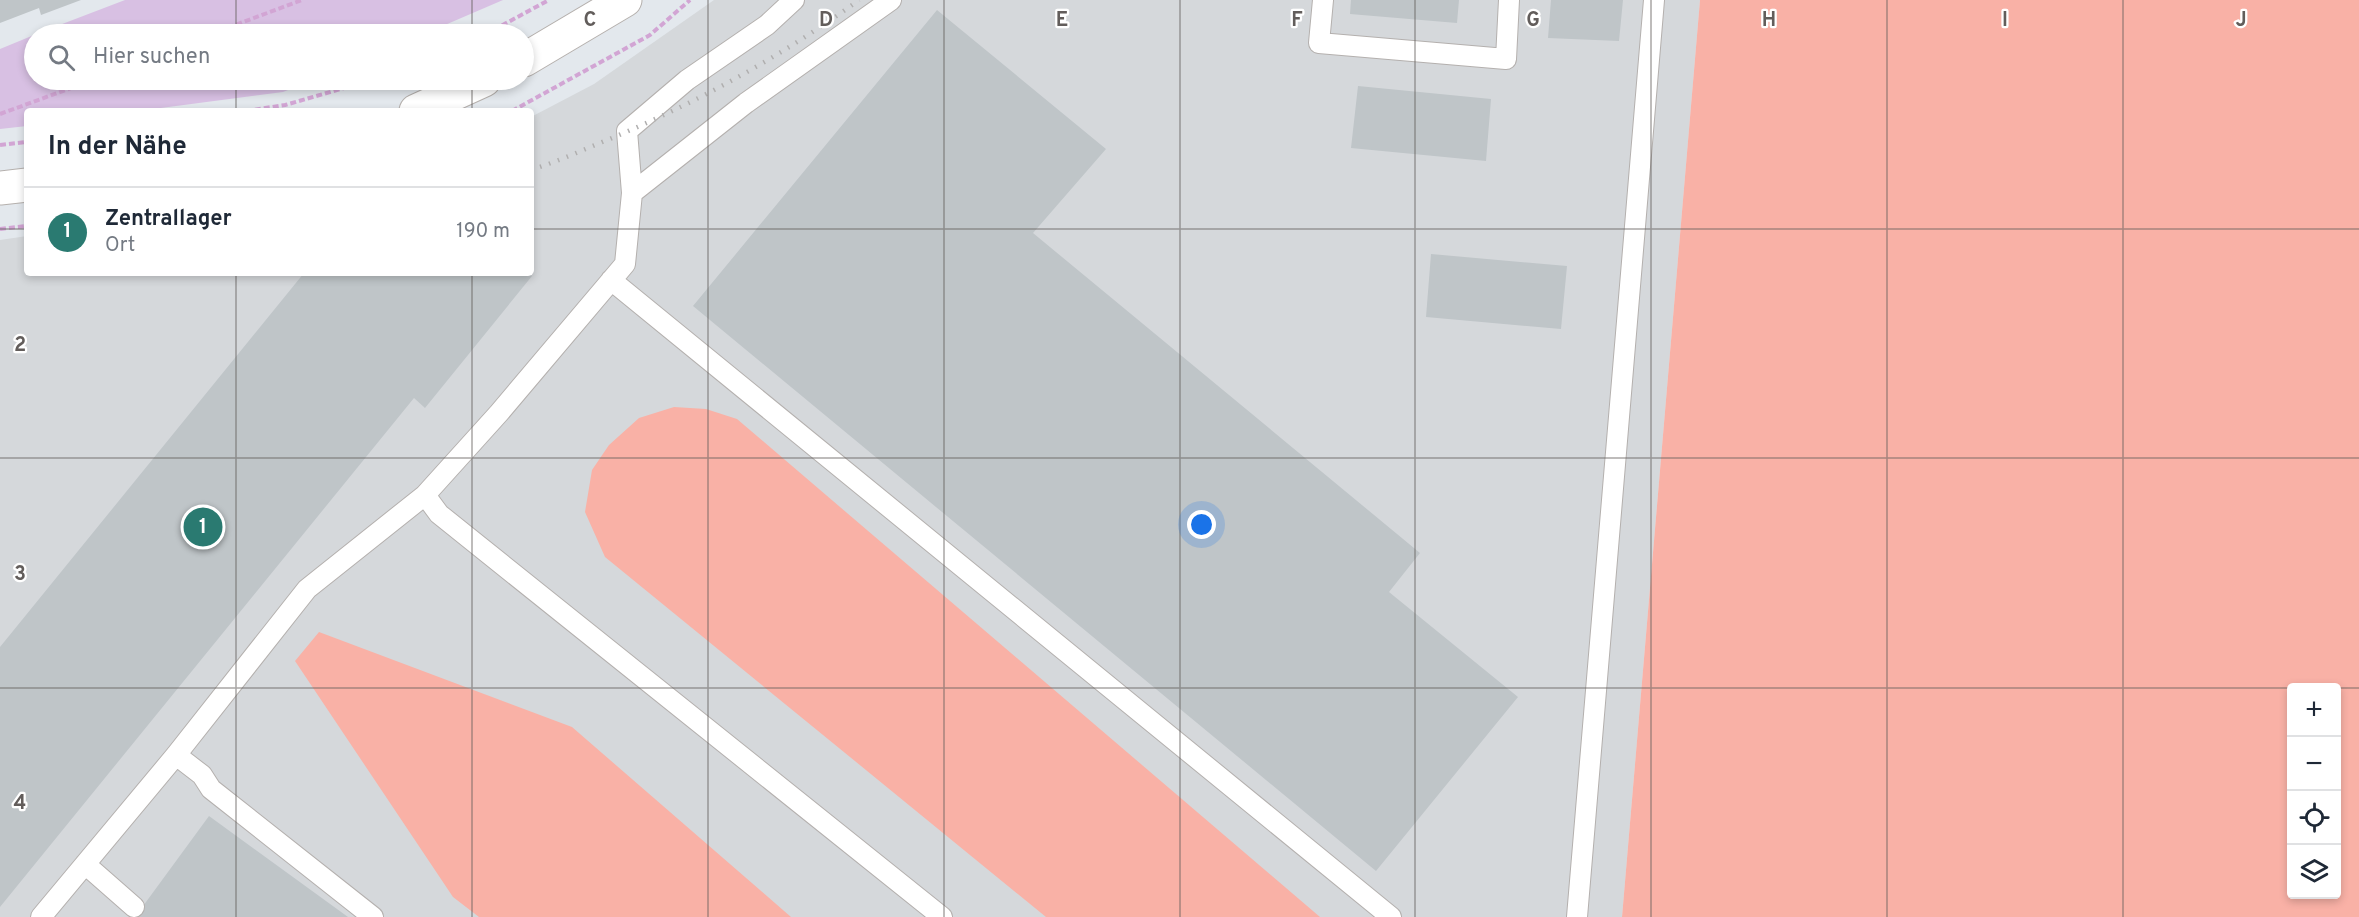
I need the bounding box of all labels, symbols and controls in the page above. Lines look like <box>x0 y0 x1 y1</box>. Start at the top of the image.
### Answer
text: C <box>584 8 596 34</box>
text: D <box>819 8 833 34</box>
text: E <box>1056 8 1068 34</box>
text: F <box>1291 8 1303 34</box>
text: G <box>1526 8 1540 34</box>
text: H <box>1762 8 1776 34</box>
text: I <box>2002 8 2008 34</box>
text: J <box>2235 8 2247 34</box>
search box <box>24 24 534 90</box>
icon: search <box>45 41 78 74</box>
text: Hier suchen <box>93 44 210 71</box>
text: In der Nähe <box>48 131 187 164</box>
text: Zentrallager <box>105 206 232 233</box>
text: 1 <box>64 219 72 245</box>
text: 190 m <box>456 219 510 245</box>
text: Ort <box>105 233 135 259</box>
text: 2 <box>14 333 26 359</box>
pin: 1 <box>184 504 222 550</box>
your location <box>1187 510 1216 539</box>
text: 3 <box>14 562 26 588</box>
map controls <box>2287 683 2341 899</box>
button: + <box>2287 683 2341 737</box>
button: − <box>2287 737 2341 791</box>
text: 4 <box>14 791 26 817</box>
button: locate <box>2287 791 2341 845</box>
button: layers <box>2287 845 2341 899</box>

